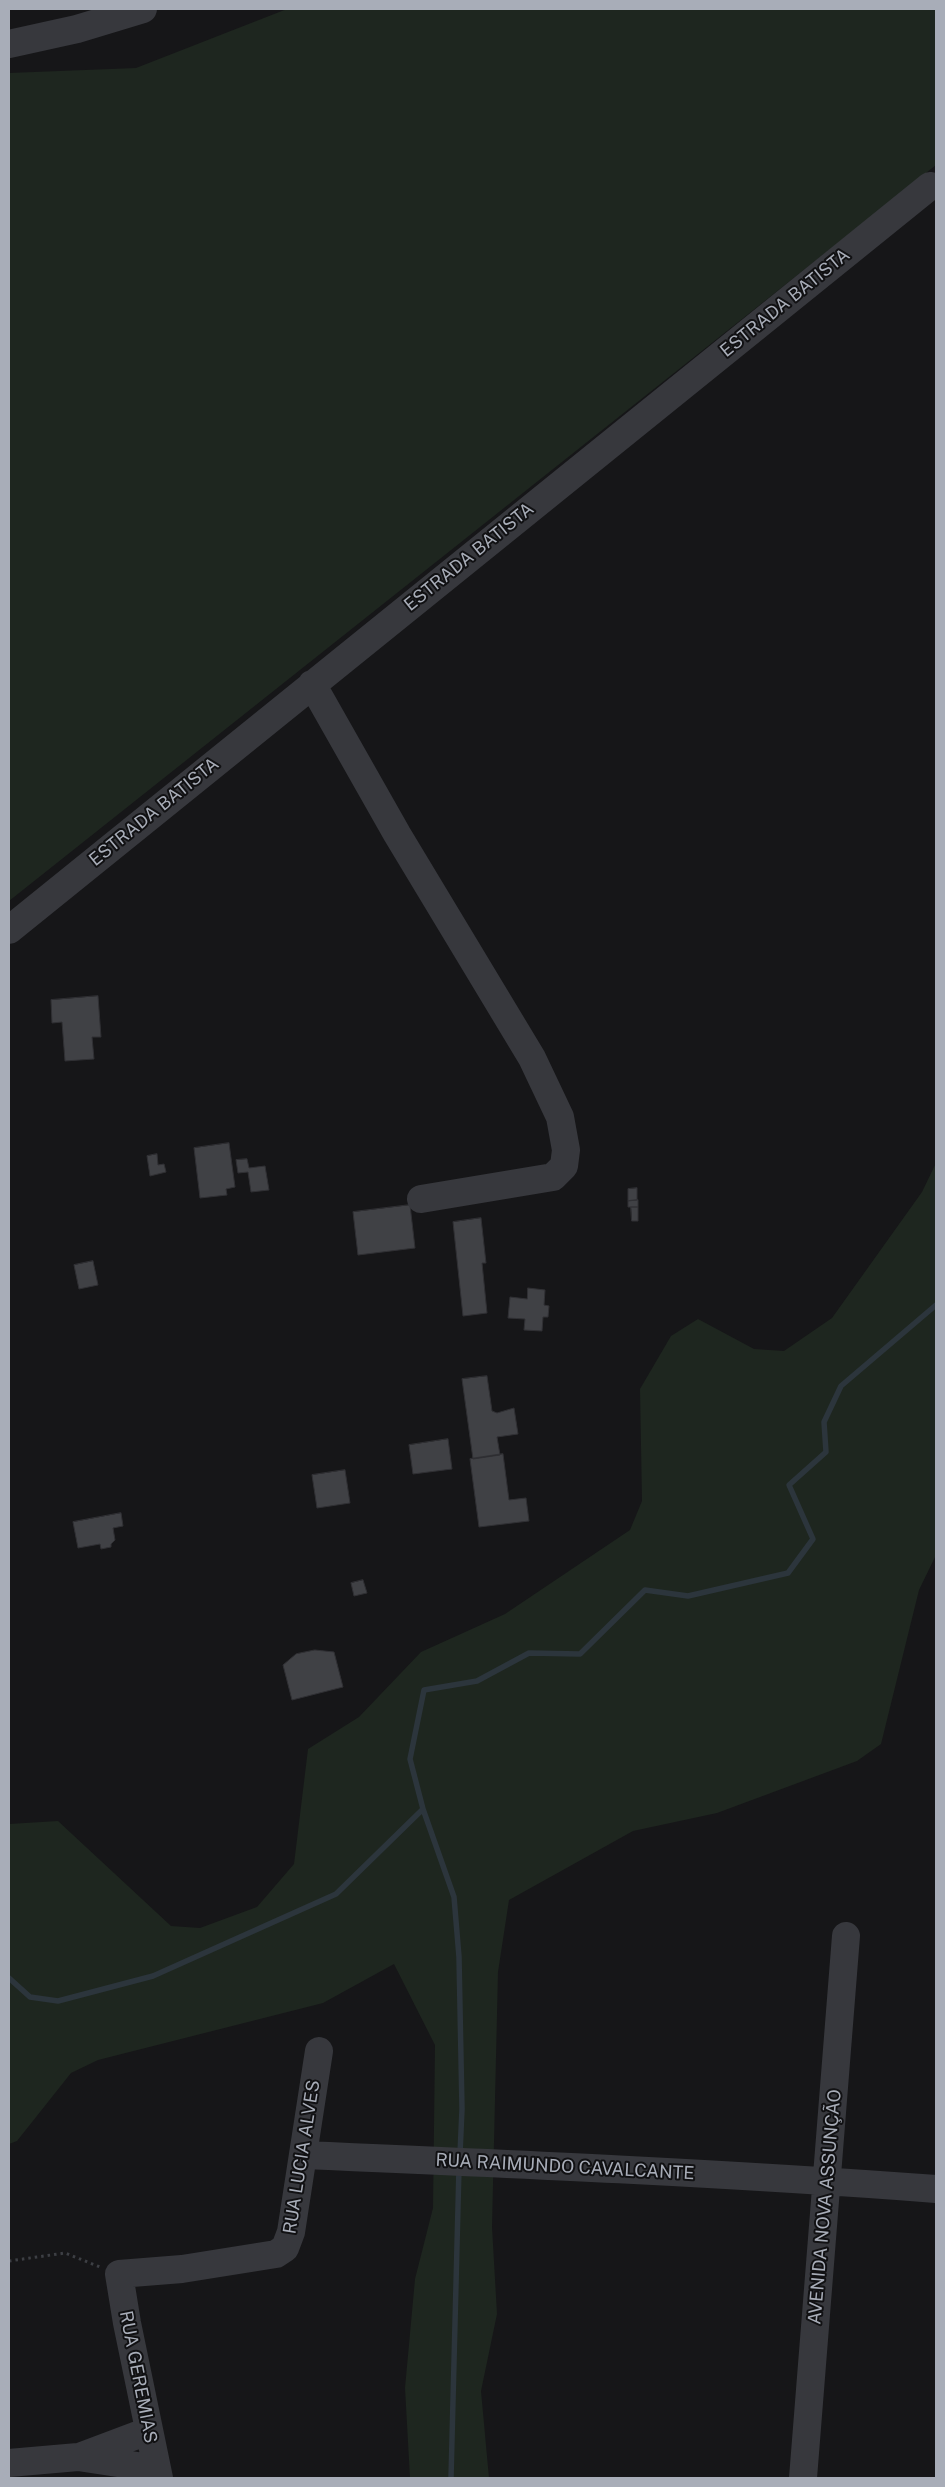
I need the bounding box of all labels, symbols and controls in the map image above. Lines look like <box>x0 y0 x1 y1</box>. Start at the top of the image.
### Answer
street label: ESTRADA BATISTA <box>716 244 854 362</box>
street label: ESTRADA BATISTA <box>400 498 538 616</box>
street label: ESTRADA BATISTA <box>85 753 223 871</box>
street label: RUA LUCIA ALVES <box>279 2078 325 2236</box>
street label: AVENIDA NOVA ASSUNÇÃO <box>804 2088 846 2326</box>
street label: RUA RAIMUNDO CAVALCANTE <box>435 2149 695 2185</box>
street label: RUA GEREMIAS <box>115 2309 161 2445</box>

